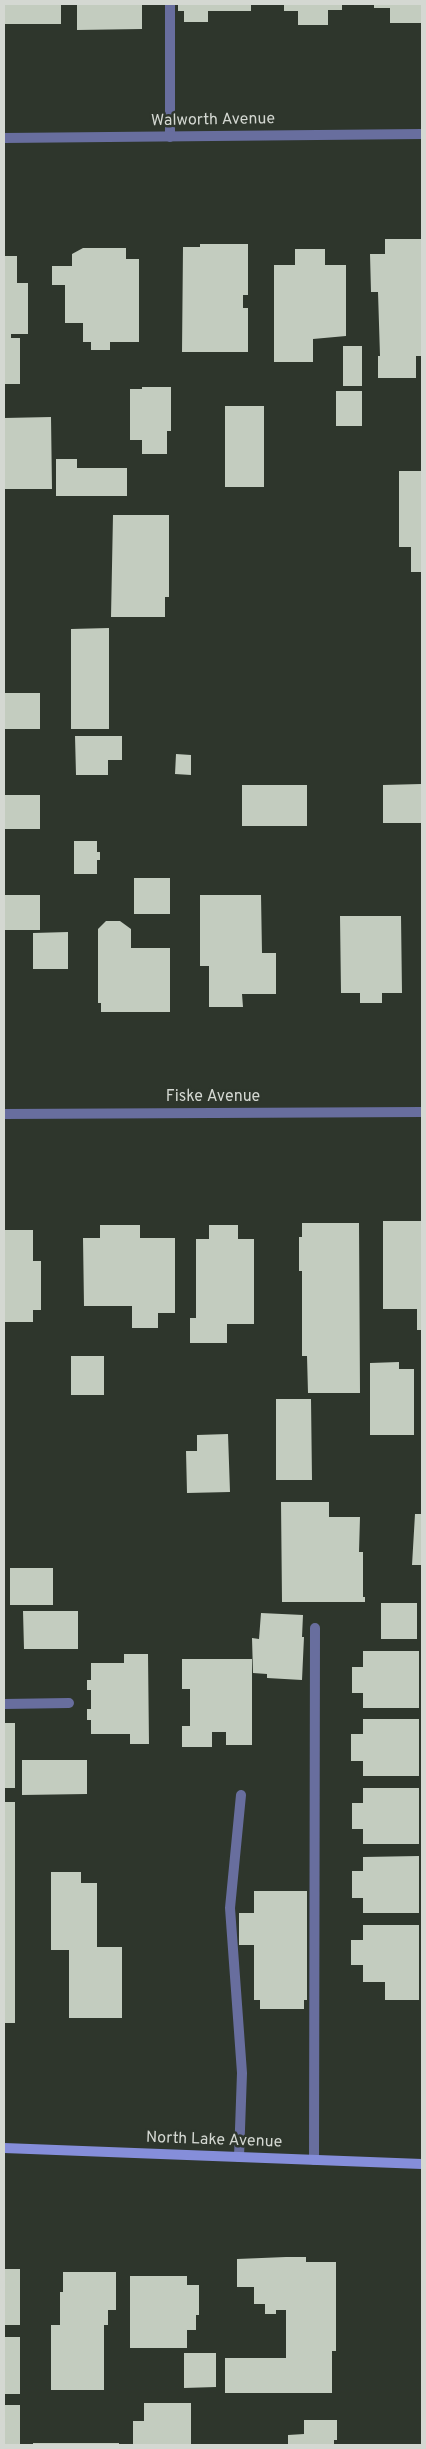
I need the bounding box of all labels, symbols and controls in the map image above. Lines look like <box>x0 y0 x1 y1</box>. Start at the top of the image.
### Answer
street label: Walworth Avenue <box>151 110 275 132</box>
street label: Fiske Avenue <box>166 1088 260 1108</box>
street label: North Lake Avenue <box>146 2129 282 2153</box>

